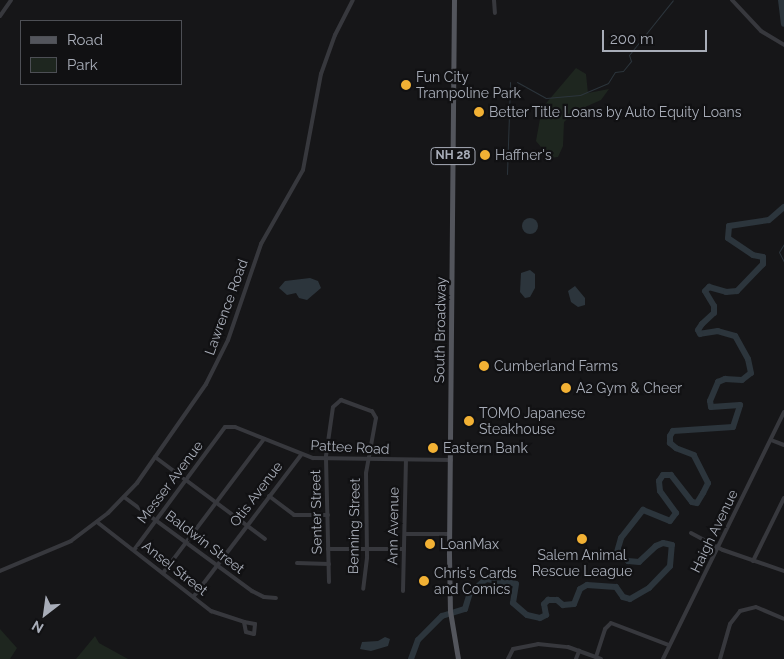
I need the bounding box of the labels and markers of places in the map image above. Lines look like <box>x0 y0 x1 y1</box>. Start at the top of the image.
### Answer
place label: Fun City Trampoline Park <box>416 69 521 102</box>
marker: Fun City Trampoline Park <box>400 79 412 91</box>
place label: Better Title Loans by Auto Equity Loans <box>489 104 743 120</box>
marker: Better Title Loans by Auto Equity Loans <box>473 106 485 118</box>
place label: Haffner's <box>495 147 552 163</box>
marker: Haffner's <box>479 149 491 161</box>
place label: Cumberland Farms <box>494 358 618 374</box>
marker: Cumberland Farms <box>478 360 490 372</box>
place label: A2 Gym & Cheer <box>576 380 682 396</box>
marker: A2 Gym & Cheer <box>560 382 572 394</box>
place label: TOMO Japanese Steakhouse <box>479 405 586 438</box>
marker: TOMO Japanese Steakhouse <box>463 415 475 427</box>
place label: Eastern Bank <box>443 440 528 456</box>
marker: Eastern Bank <box>427 442 439 454</box>
marker: Salem Animal Rescue League <box>576 533 588 545</box>
place label: LoanMax <box>440 536 499 552</box>
marker: LoanMax <box>424 538 436 550</box>
place label: Salem Animal Rescue League <box>532 547 632 580</box>
place label: Chris's Cards and Comics <box>434 565 517 598</box>
marker: Chris's Cards and Comics <box>418 575 430 587</box>

